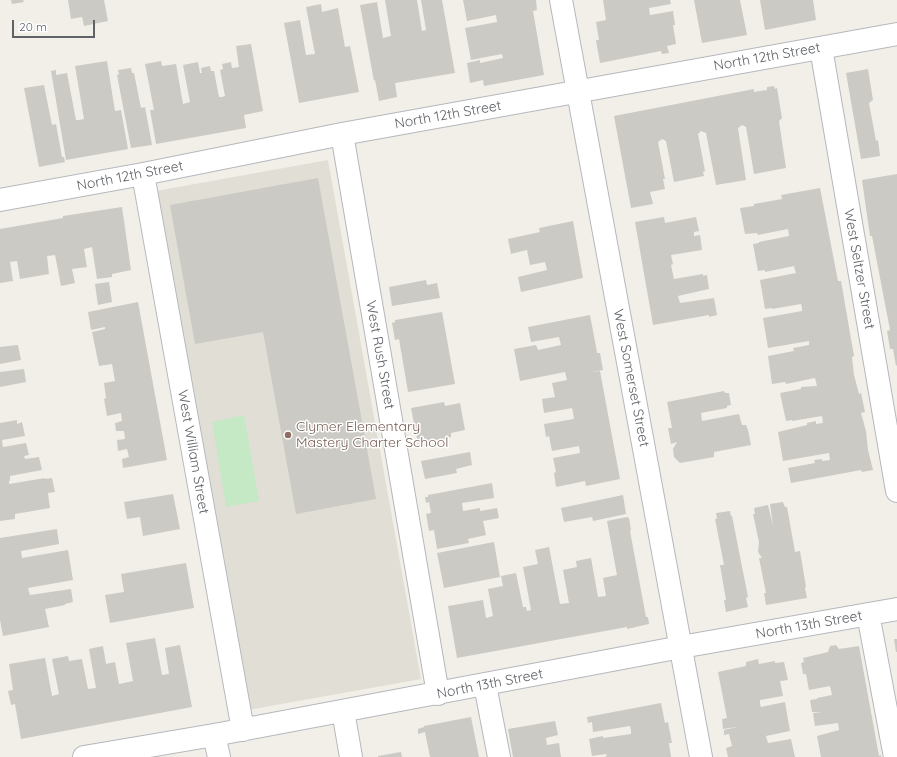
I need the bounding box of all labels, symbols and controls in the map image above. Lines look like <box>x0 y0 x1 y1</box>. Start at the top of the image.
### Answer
scale bar <box>14 12 97 38</box>
text: 20 m <box>19 19 47 34</box>
street label: North 12th Street <box>712 39 822 75</box>
street label: North 12th Street <box>393 97 503 133</box>
street label: North 12th Street <box>75 157 185 195</box>
street label: West Seltzer Street <box>840 207 878 331</box>
street label: West Rush Street <box>362 299 398 411</box>
street label: West Somerset Street <box>609 308 653 448</box>
street label: West William Street <box>174 389 212 515</box>
place label: Clymer Elementary Mastery Charter School <box>296 419 448 452</box>
marker: Clymer Elementary Mastery Charter School <box>283 430 293 440</box>
street label: North 13th Street <box>754 607 864 643</box>
street label: North 13th Street <box>435 665 545 703</box>

